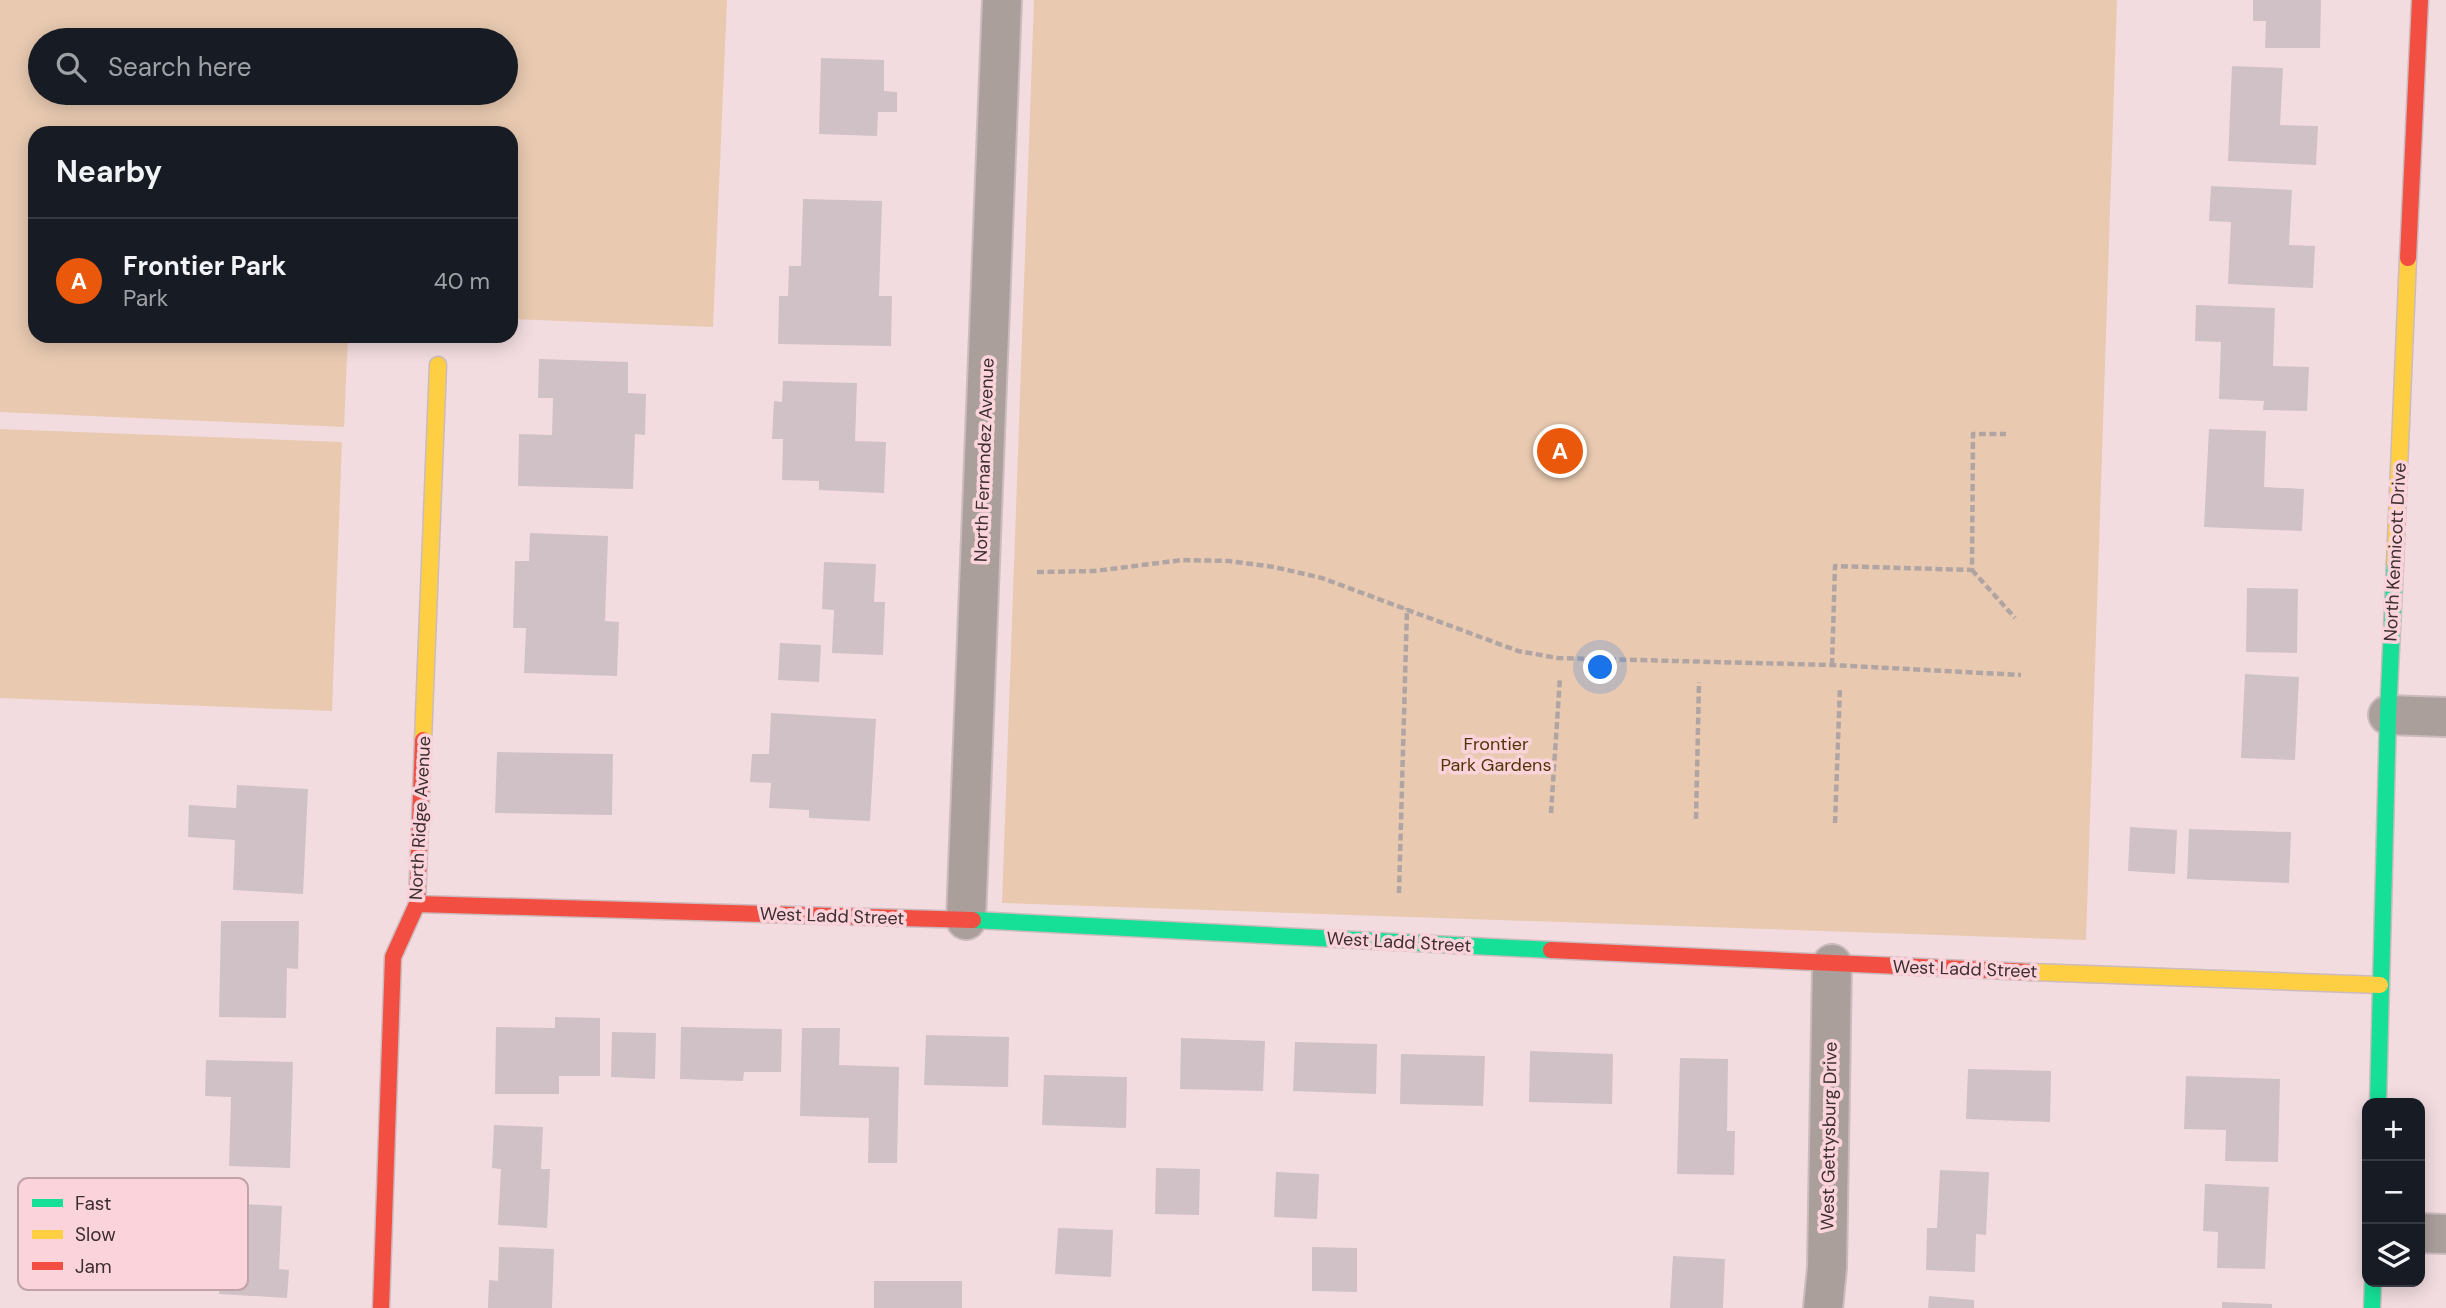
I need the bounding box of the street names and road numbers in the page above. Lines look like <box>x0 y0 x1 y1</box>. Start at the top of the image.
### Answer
street label: North Fernandez Avenue <box>968 358 1000 562</box>
street label: North Kennicott Drive <box>2378 462 2412 642</box>
street label: North Ridge Avenue <box>404 735 436 901</box>
street label: West Ladd Street <box>759 901 905 931</box>
street label: West Ladd Street <box>1326 926 1472 958</box>
street label: West Ladd Street <box>1892 954 2038 984</box>
street label: West Gettysburg Drive <box>1815 1041 1843 1231</box>

